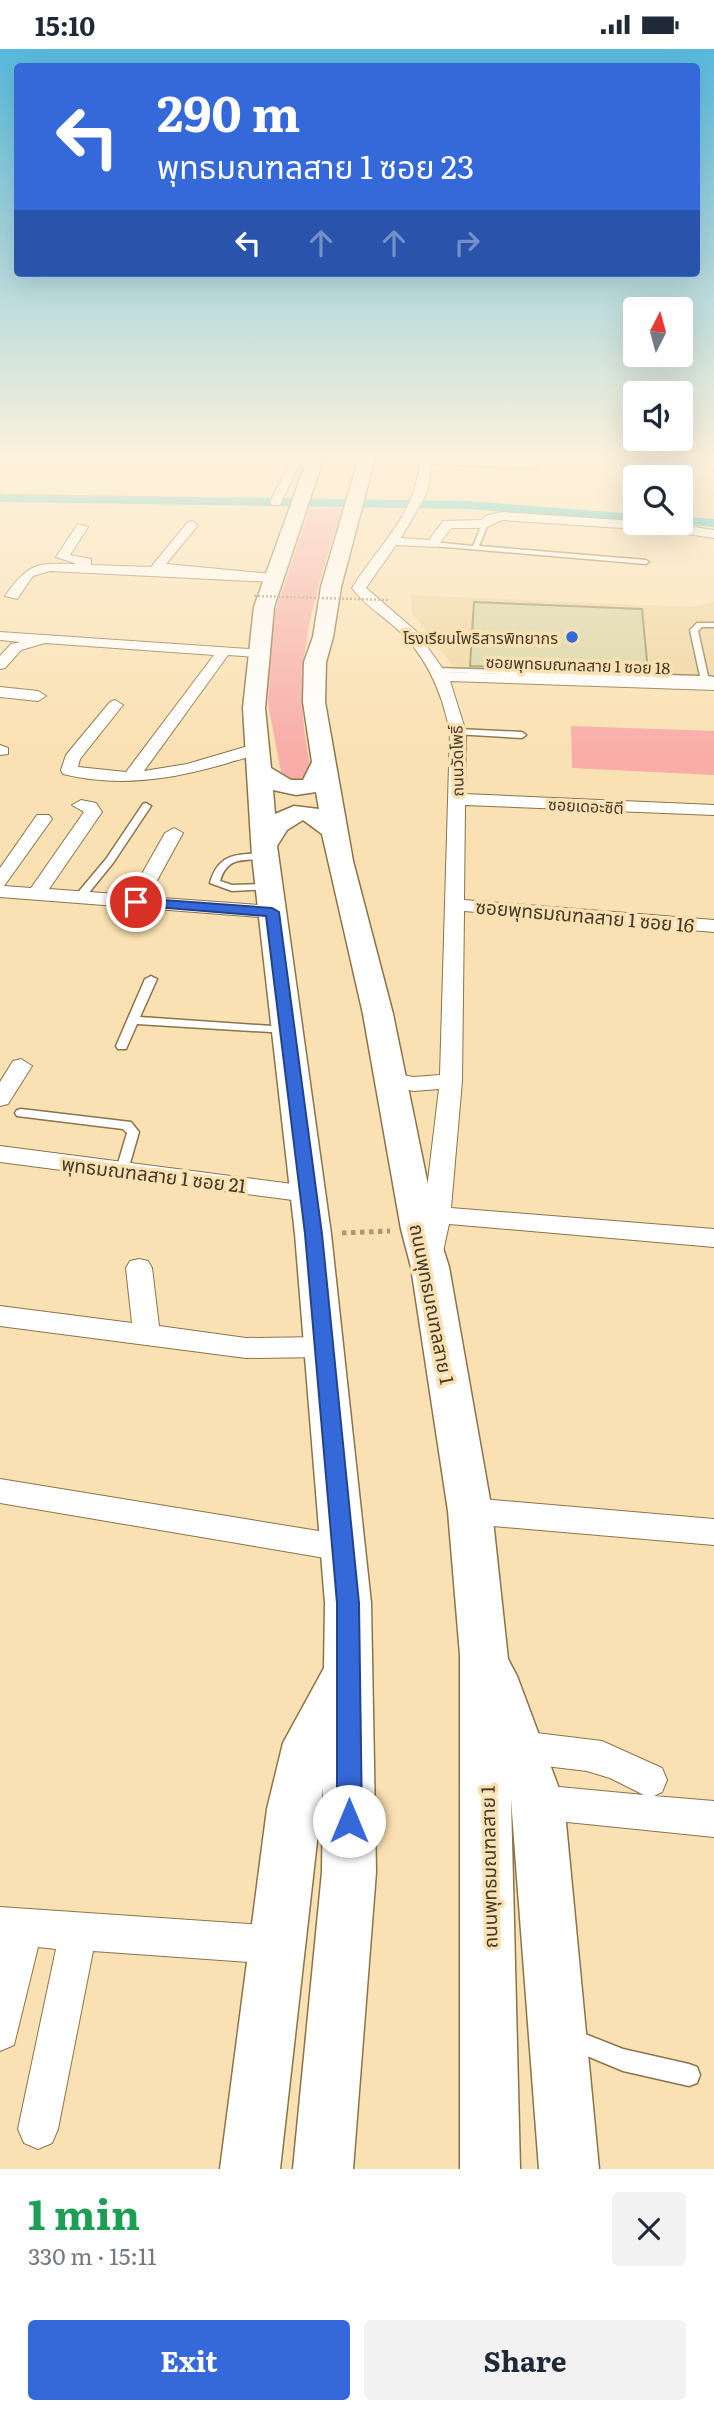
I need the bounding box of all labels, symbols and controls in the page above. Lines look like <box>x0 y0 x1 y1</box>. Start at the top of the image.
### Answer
text: 15:10 <box>35 5 95 44</box>
text: 290 m <box>157 74 300 147</box>
icon: left <box>42 91 133 182</box>
text: พุทธมณฑลสาย 1 ซอย 23 <box>157 141 474 189</box>
icon: left <box>229 224 267 262</box>
icon: ahead <box>302 224 340 262</box>
icon: ahead <box>375 224 413 262</box>
icon: right <box>448 224 486 262</box>
north arrow <box>623 297 693 367</box>
map controls <box>623 297 693 535</box>
button: sound <box>623 381 693 451</box>
button: search <box>623 465 693 535</box>
place label: โรงเรียนโพธิสารพิทยากร <box>403 625 558 649</box>
marker: โรงเรียนโพธิสารพิทยากร <box>564 629 580 645</box>
street label: ซอยพุทธมณฑลสาย 1 ซอย 18 <box>485 649 671 679</box>
street label: ถนนวัดโพธิ์ <box>443 725 469 797</box>
street label: ซอยเดอะซิตี <box>548 791 624 819</box>
pin <box>106 872 166 932</box>
icon: arrive <box>117 883 155 921</box>
street label: ซอยพุทธมณฑลสาย 1 ซอย 16 <box>475 891 695 939</box>
street label: พุทธมณฑลสาย 1 ซอย 21 <box>60 1149 248 1199</box>
street label: ถนนพุทธมณฑลสาย 1 <box>404 1221 462 1387</box>
position arrow <box>312 1784 386 1858</box>
street label: ถนนพุทธมณฑลสาย 1 <box>473 1785 503 1949</box>
text: 1 min <box>28 2181 140 2243</box>
button: close <box>612 2192 686 2266</box>
text: 330 m · 15:11 <box>28 2238 157 2272</box>
button: Exit <box>28 2320 350 2400</box>
button: Share <box>364 2320 686 2400</box>

